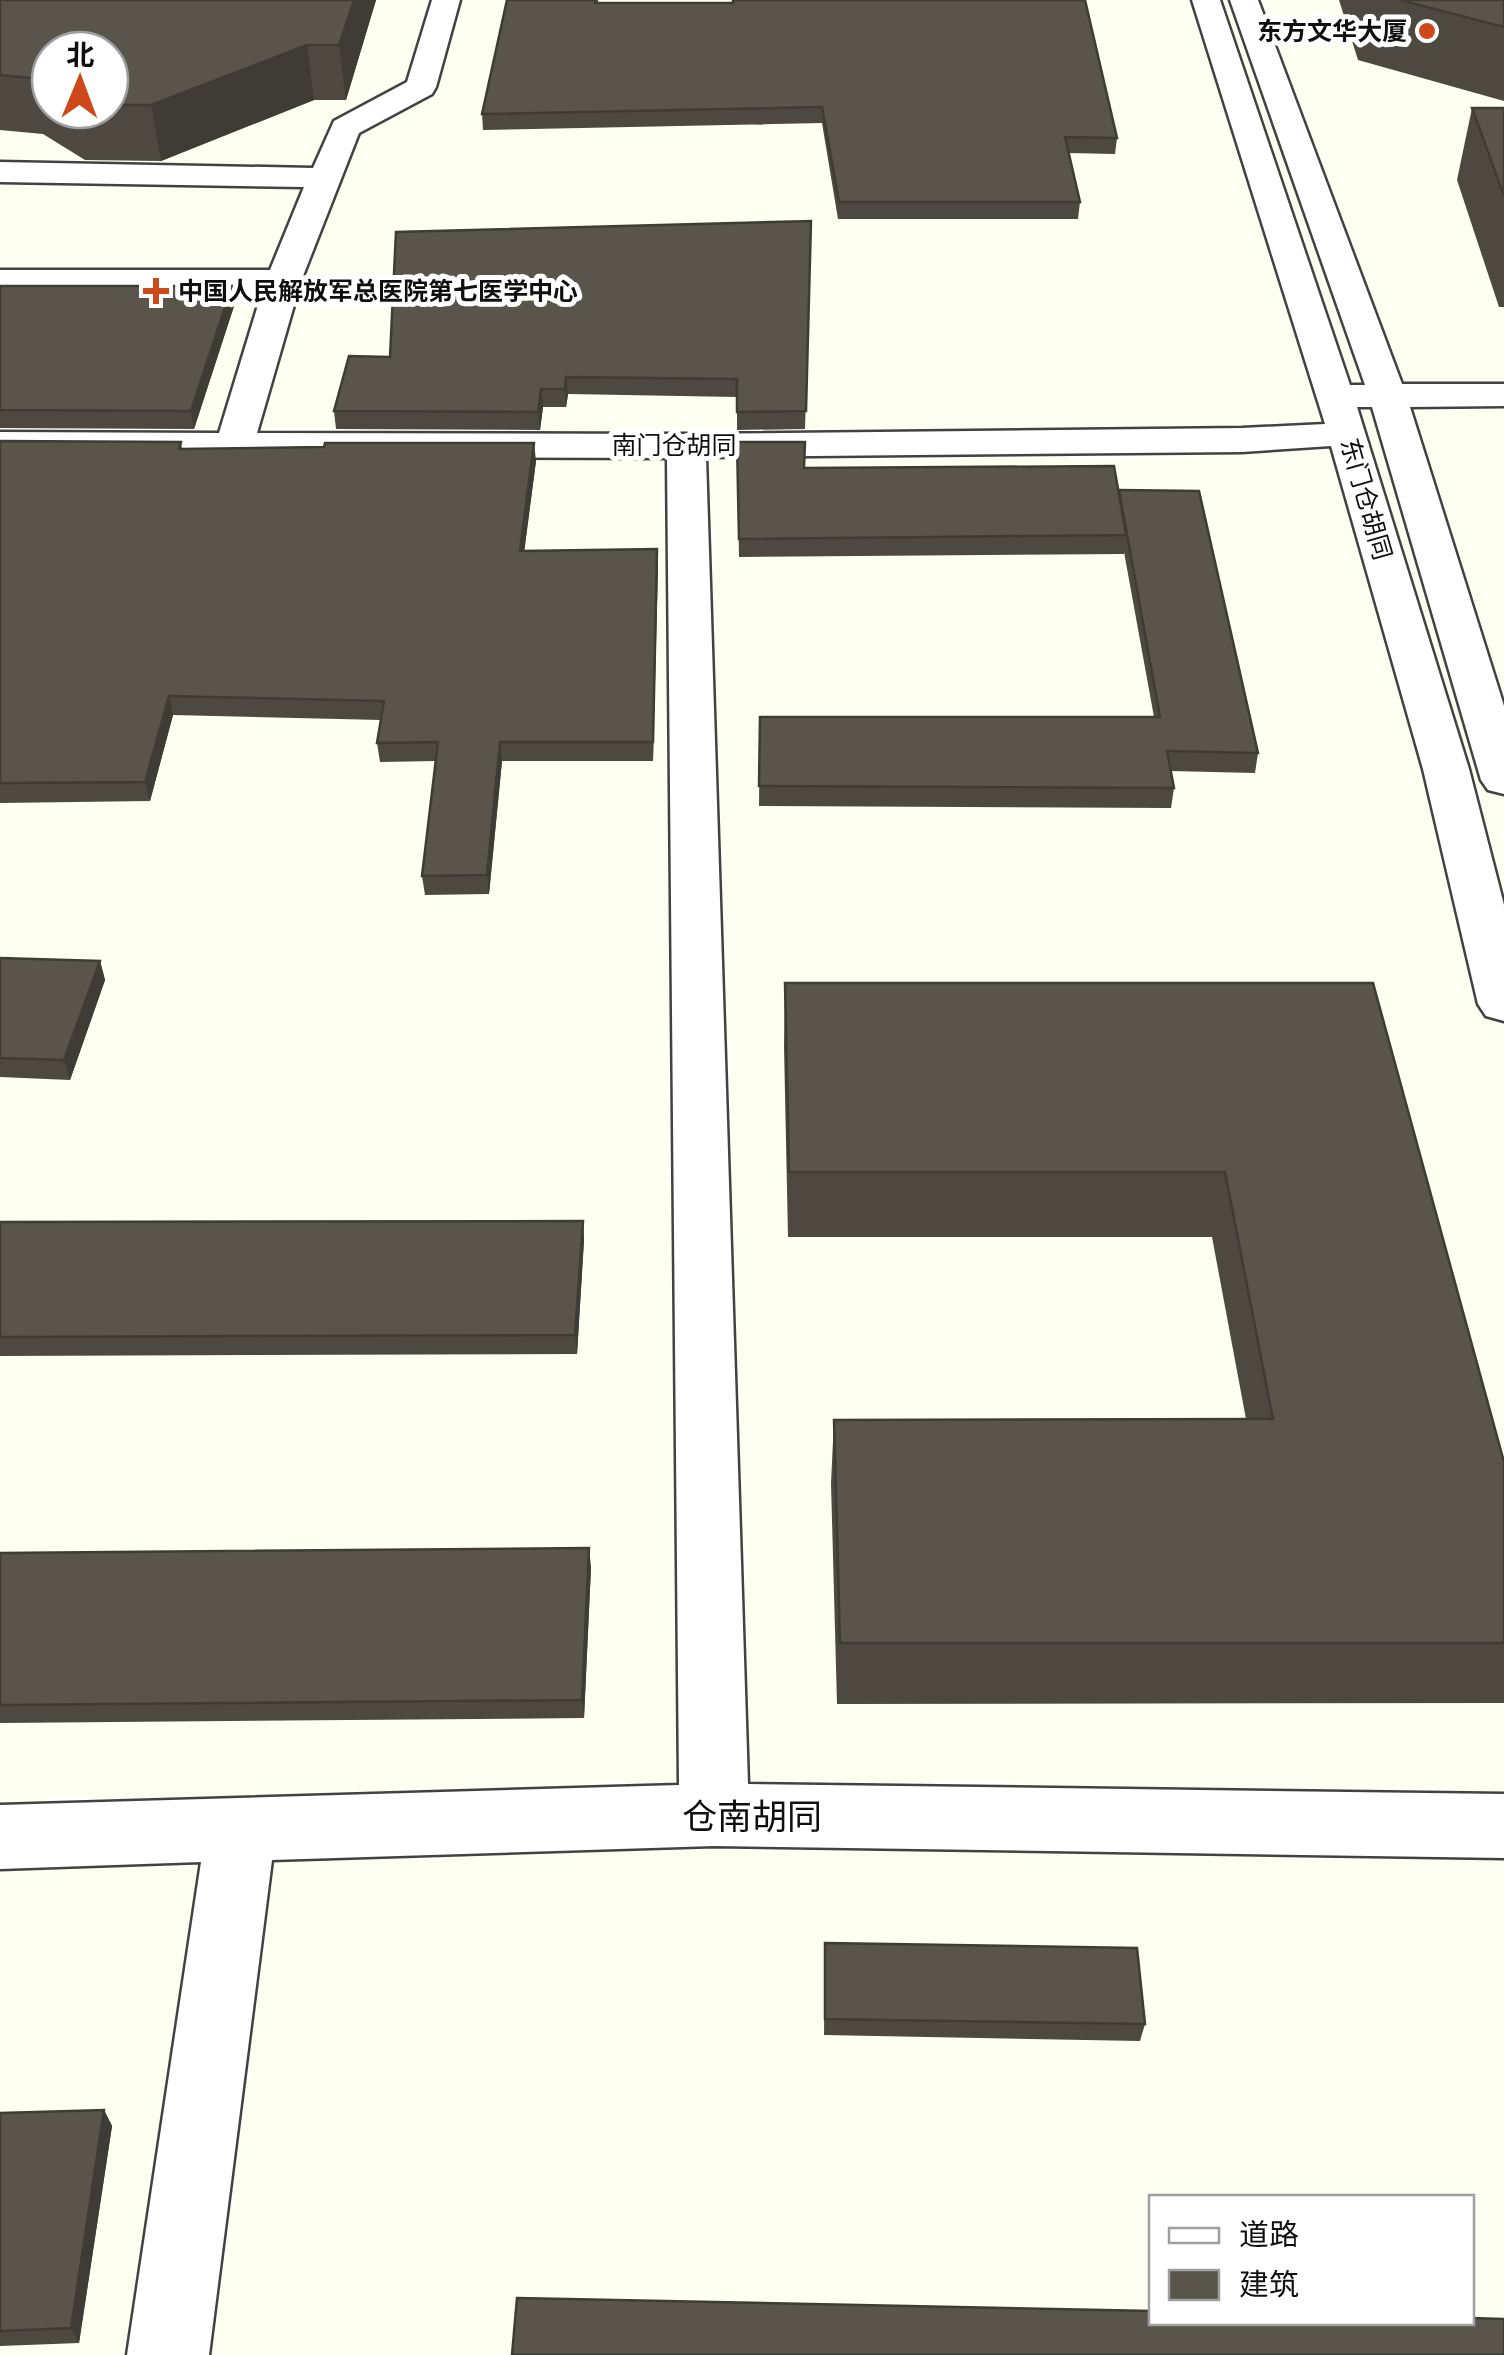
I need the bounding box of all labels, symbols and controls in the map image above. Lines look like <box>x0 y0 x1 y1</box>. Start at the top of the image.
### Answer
place label: 东方文华大厦 <box>1257 18 1407 45</box>
marker: 东方文华大厦 <box>1416 20 1438 42</box>
north arrow <box>30 30 130 130</box>
text: 北 <box>66 40 95 71</box>
marker: 中国人民解放军总医院第七医学中心 <box>143 278 169 304</box>
place label: 中国人民解放军总医院第七医学中心 <box>178 278 578 305</box>
street label: 南门仓胡同 <box>611 432 737 459</box>
street label: 东门仓胡同 <box>1336 435 1396 563</box>
street label: 仓南胡同 <box>682 1798 822 1837</box>
legend <box>1149 2195 1474 2325</box>
text: 道路 <box>1239 2218 1299 2251</box>
text: 建筑 <box>1239 2268 1299 2301</box>

